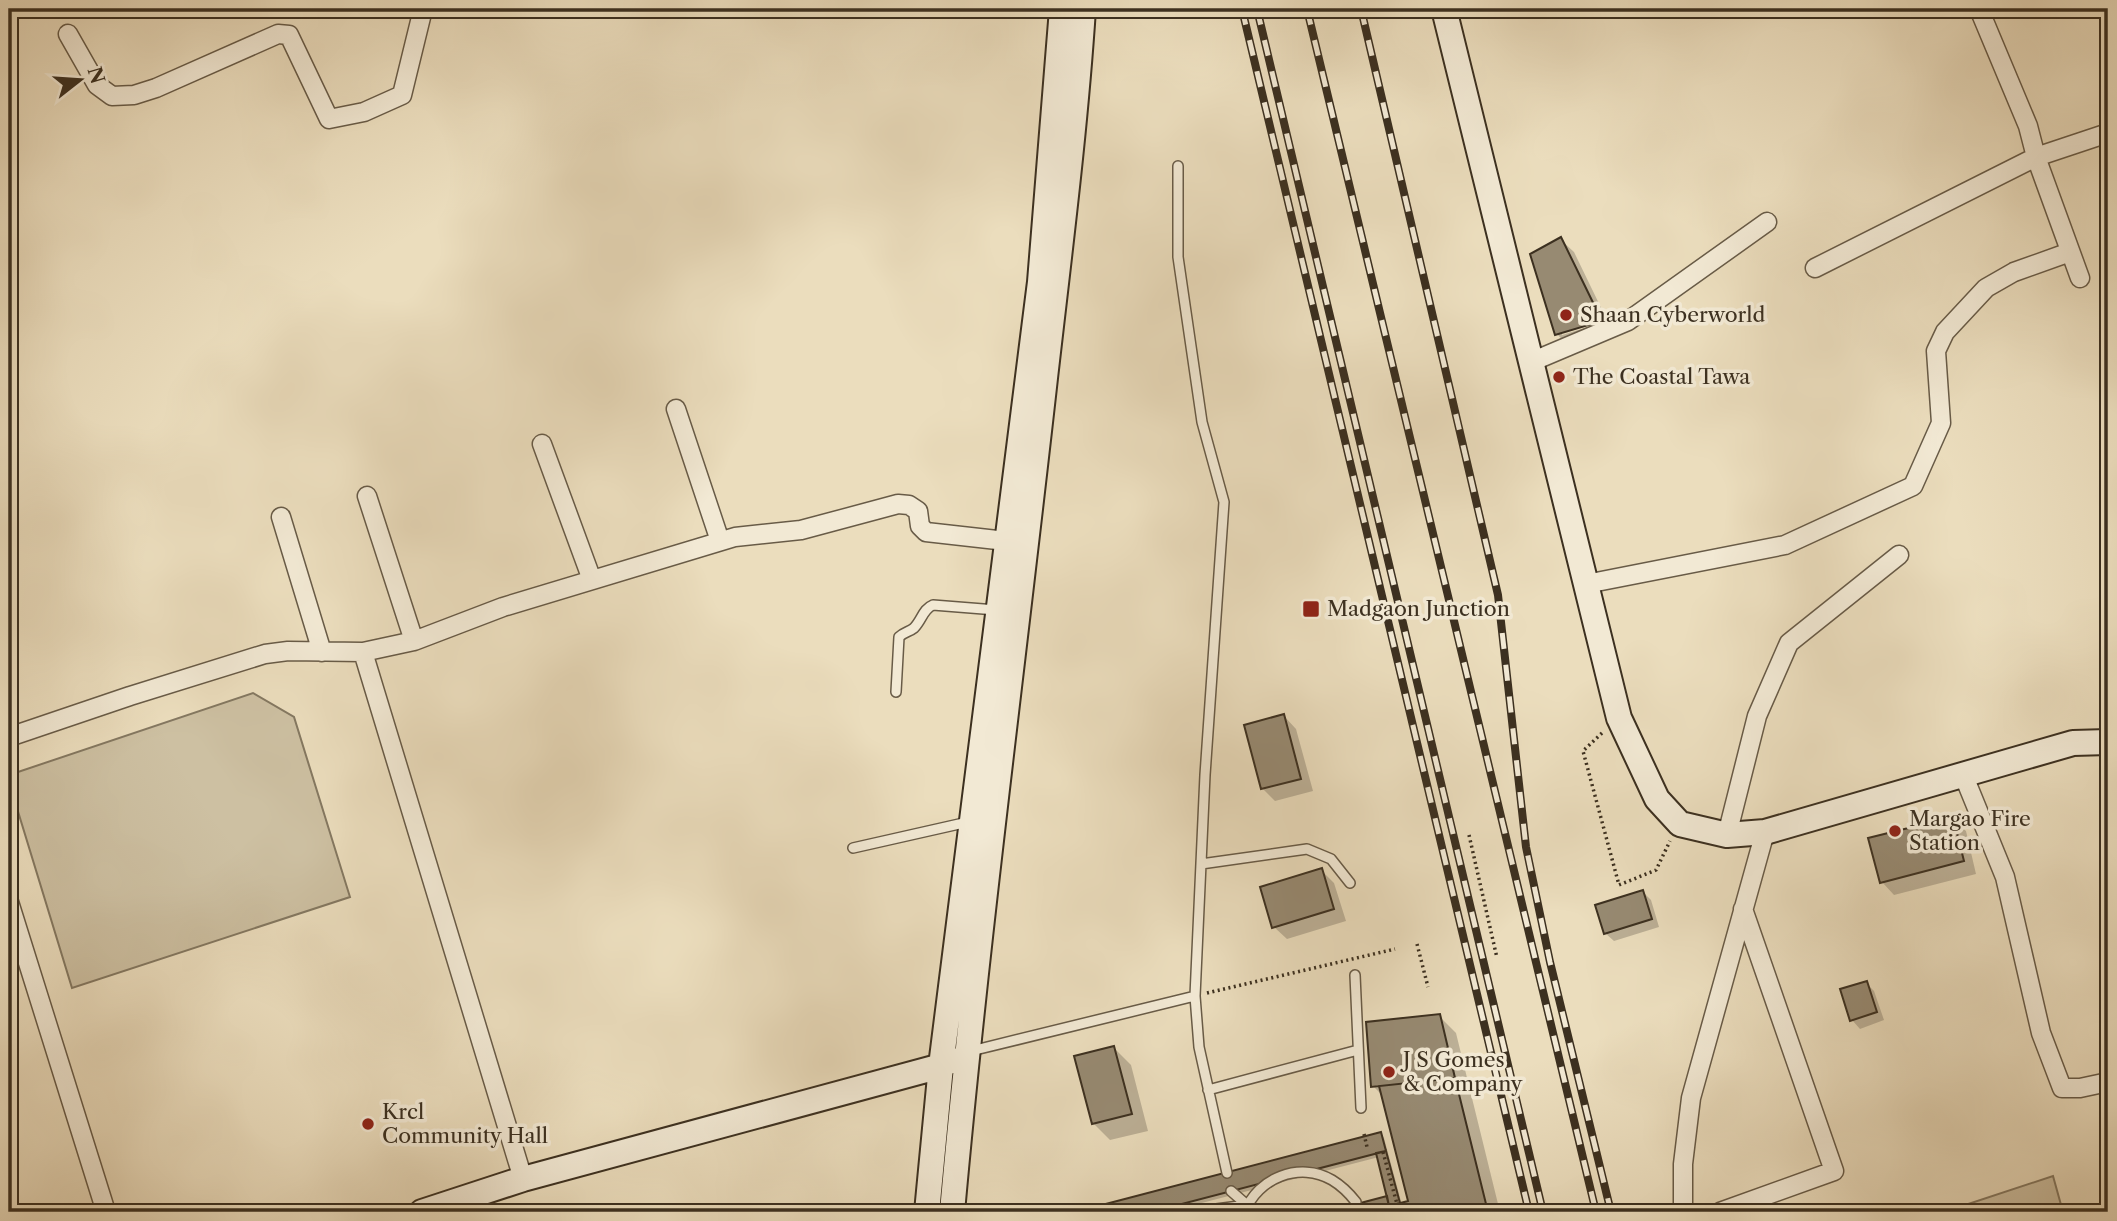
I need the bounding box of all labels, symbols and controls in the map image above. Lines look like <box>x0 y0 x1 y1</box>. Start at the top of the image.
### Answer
north arrow <box>46 46 116 116</box>
text: N <box>82 64 109 86</box>
place label: Shaan Cyberworld <box>1580 302 1766 327</box>
marker: Shaan Cyberworld <box>1558 307 1574 323</box>
place label: The Coastal Tawa <box>1573 364 1751 389</box>
marker: The Coastal Tawa <box>1551 369 1567 385</box>
place label: Madgaon Junction <box>1327 596 1510 621</box>
marker: Madgaon Junction <box>1301 599 1321 619</box>
place label: Margao Fire Station <box>1909 806 2031 855</box>
marker: Margao Fire Station <box>1887 823 1903 839</box>
place label: J S Gomes & Company <box>1400 1047 1523 1096</box>
marker: J S Gomes & Company <box>1381 1064 1397 1080</box>
place label: Krcl Community Hall <box>382 1099 548 1148</box>
marker: Krcl Community Hall <box>360 1116 376 1132</box>

